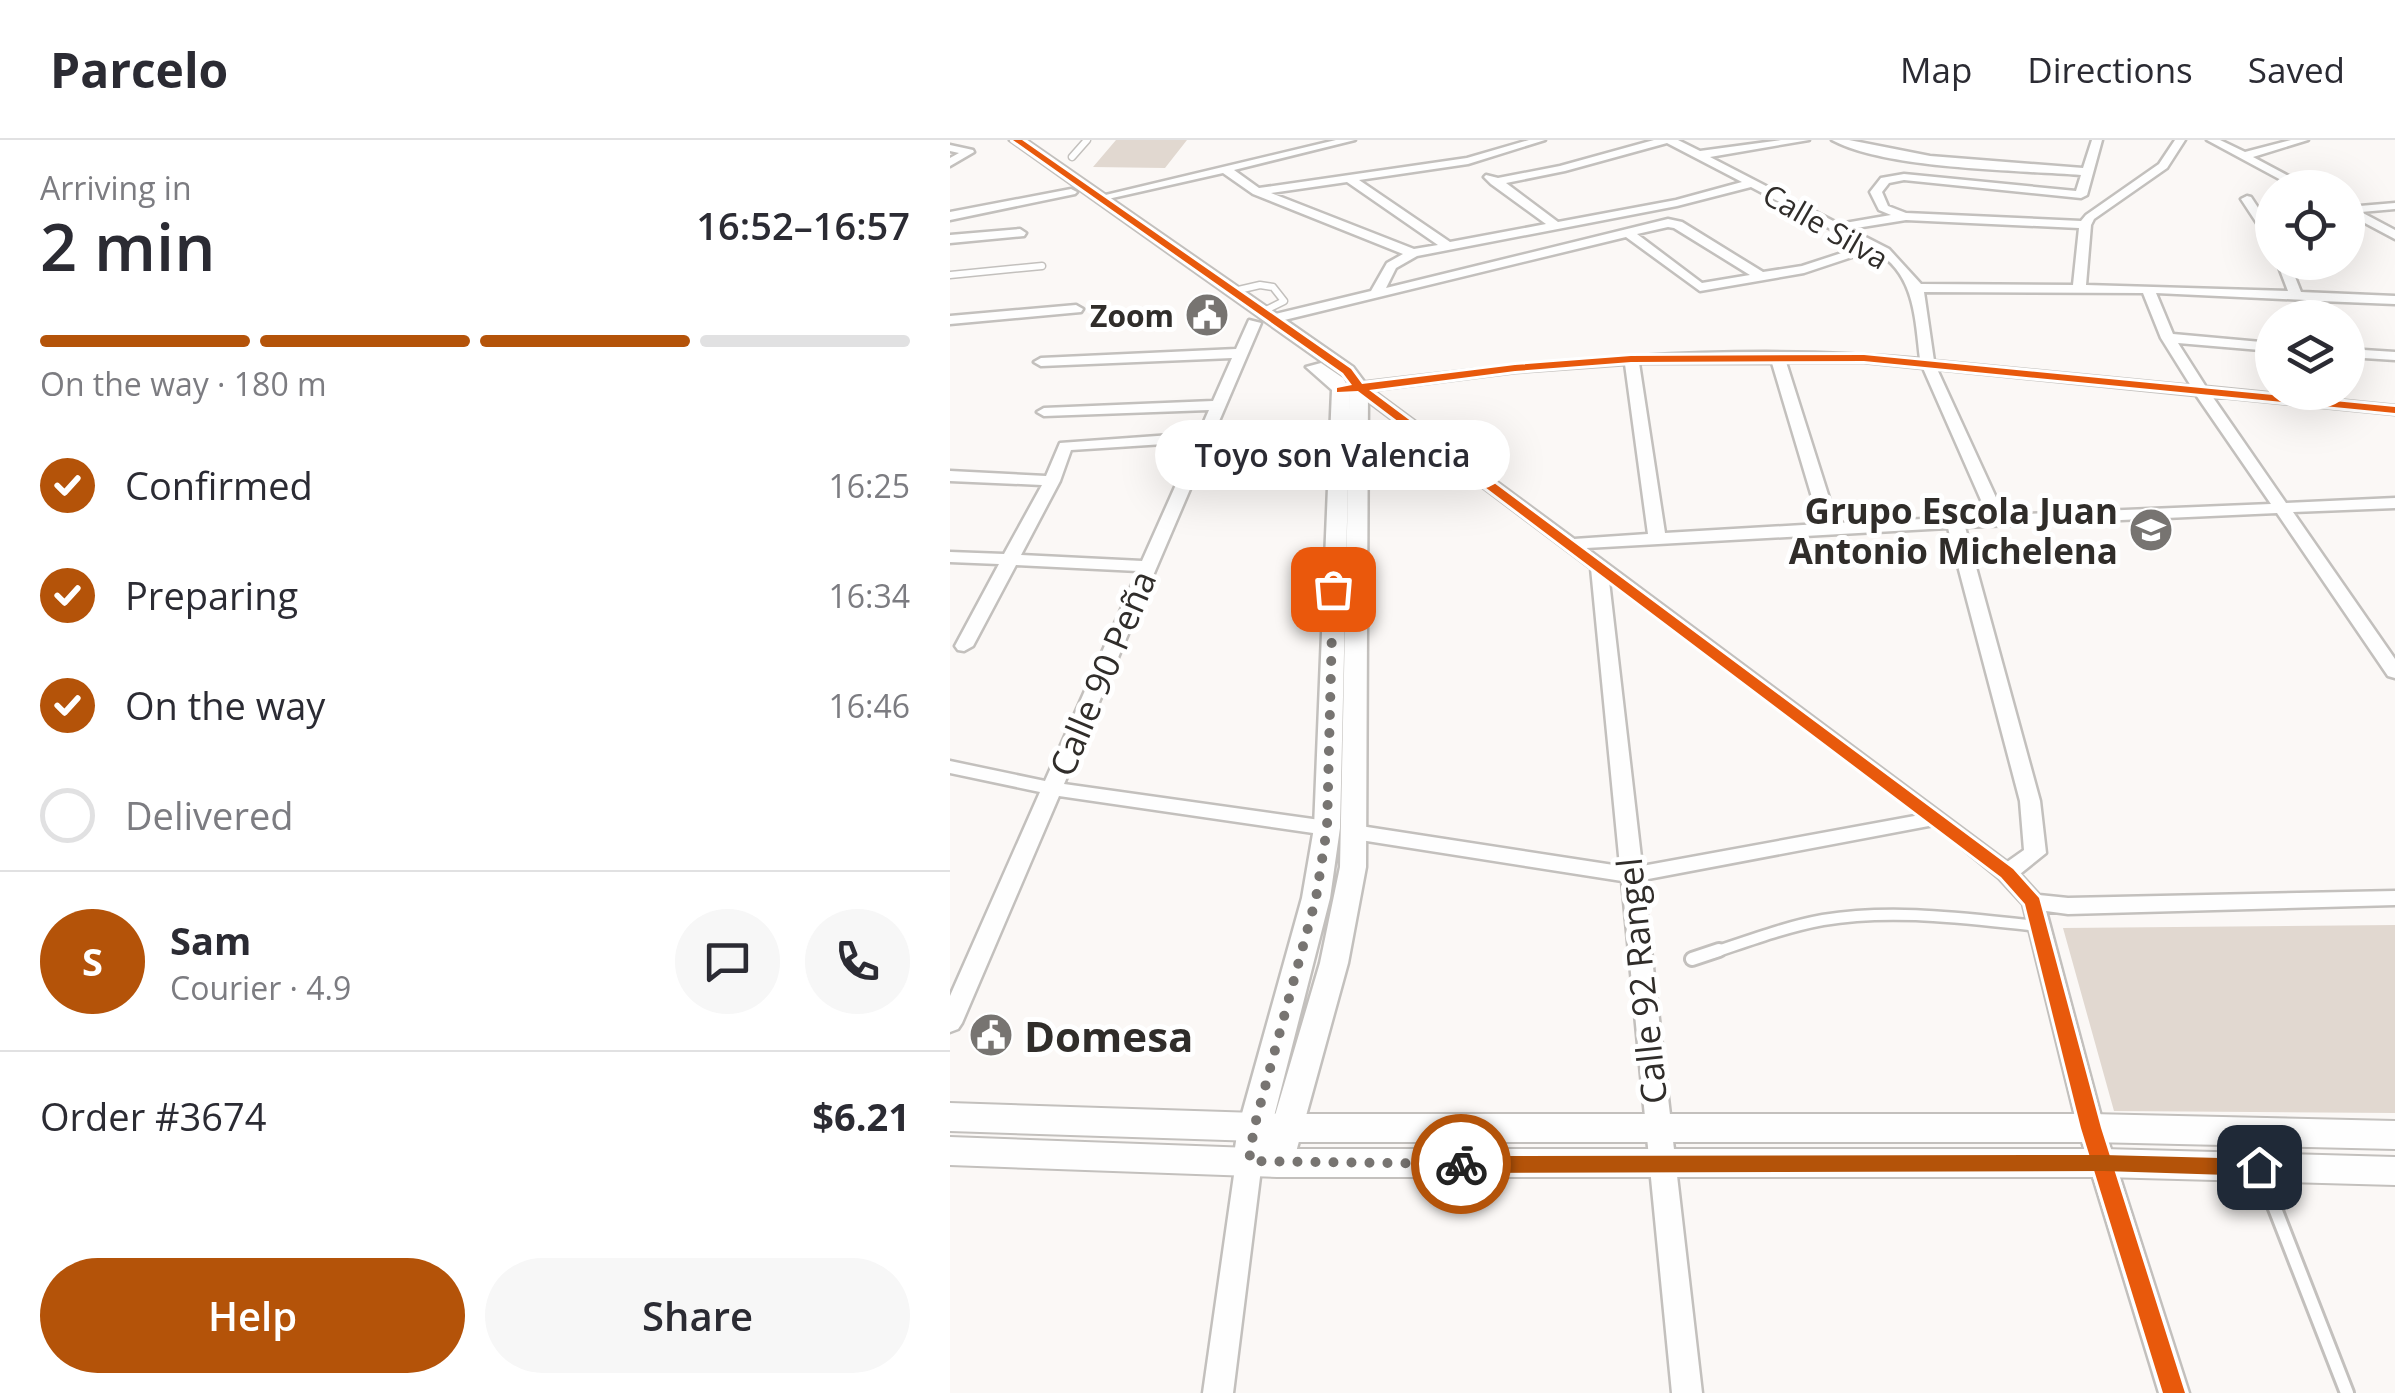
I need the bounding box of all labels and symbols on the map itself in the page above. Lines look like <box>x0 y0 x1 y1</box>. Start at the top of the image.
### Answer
street label: Calle Silva <box>1756 174 1896 278</box>
public building icon: Zoom <box>1184 292 1230 338</box>
place label: Zoom <box>1090 295 1174 336</box>
callout: Toyo son Valencia <box>1155 419 1510 489</box>
place label: Grupo Escola Juan Antonio Michelena <box>1789 487 2118 574</box>
school or university icon: Grupo Escola Juan Antonio Michelena <box>2128 507 2174 553</box>
pin <box>1291 547 1376 632</box>
street label: Calle 90 Peña <box>1038 563 1166 783</box>
street label: Calle 92 Rangel <box>1605 856 1677 1106</box>
place label: Domesa <box>1024 1007 1193 1064</box>
public building icon: Domesa <box>968 1012 1014 1058</box>
courier <box>1411 1114 1511 1214</box>
pin <box>2217 1125 2302 1210</box>

